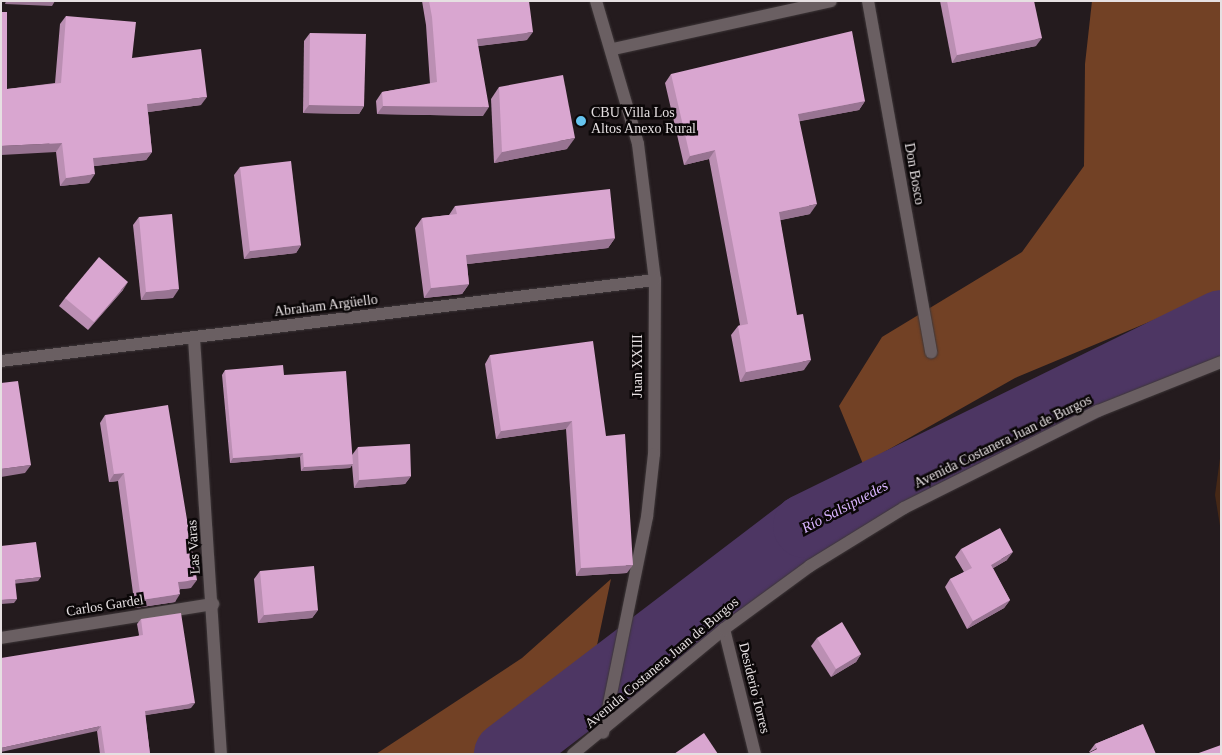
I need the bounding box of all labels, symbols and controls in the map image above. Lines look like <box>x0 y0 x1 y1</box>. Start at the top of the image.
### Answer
place label: CBU Villa Los Altos Anexo Rural <box>591 105 697 138</box>
marker: CBU Villa Los Altos Anexo Rural <box>575 115 587 127</box>
street label: Don Bosco <box>900 142 928 206</box>
street label: Abraham Argüello <box>273 291 379 321</box>
street label: Juan XXIII <box>630 334 646 398</box>
street label: Avenida Costanera Juan de Burgos <box>911 392 1095 492</box>
water label: Río Salsipuedes <box>799 477 891 537</box>
street label: Las Varas <box>184 519 204 575</box>
street label: Carlos Gardel <box>65 592 145 620</box>
street label: Avenida Costanera Juan de Burgos <box>582 594 742 732</box>
street label: Desiderio Torres <box>735 641 773 735</box>

